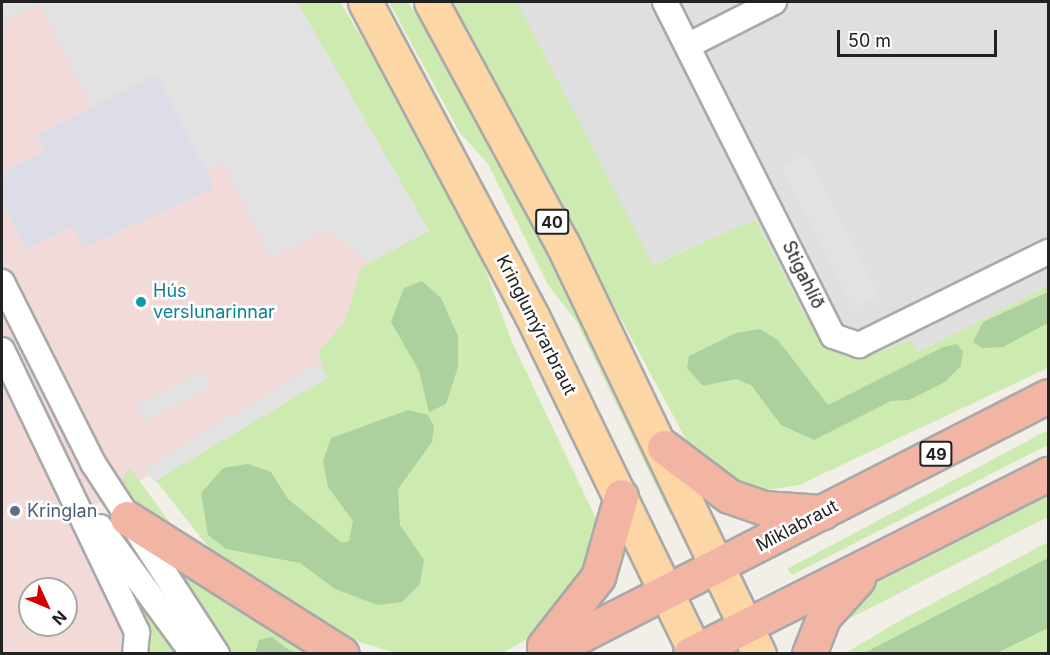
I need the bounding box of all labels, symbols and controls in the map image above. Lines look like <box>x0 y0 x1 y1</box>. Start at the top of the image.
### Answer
scale bar <box>840 18 1000 56</box>
text: 50 m <box>848 30 891 51</box>
road number: 40 <box>534 209 570 235</box>
street label: Stigahlíð <box>777 238 829 312</box>
street label: Kringlumýrarbraut <box>491 251 581 399</box>
place label: Hús verslunarinnar <box>153 281 275 324</box>
marker: Hús verslunarinnar <box>134 295 148 309</box>
road number: 49 <box>918 441 954 467</box>
street label: Miklabraut <box>752 495 842 557</box>
place label: Kringlan <box>27 500 97 522</box>
marker: Kringlan <box>8 504 22 518</box>
north arrow <box>18 577 78 637</box>
text: N <box>48 607 71 629</box>

